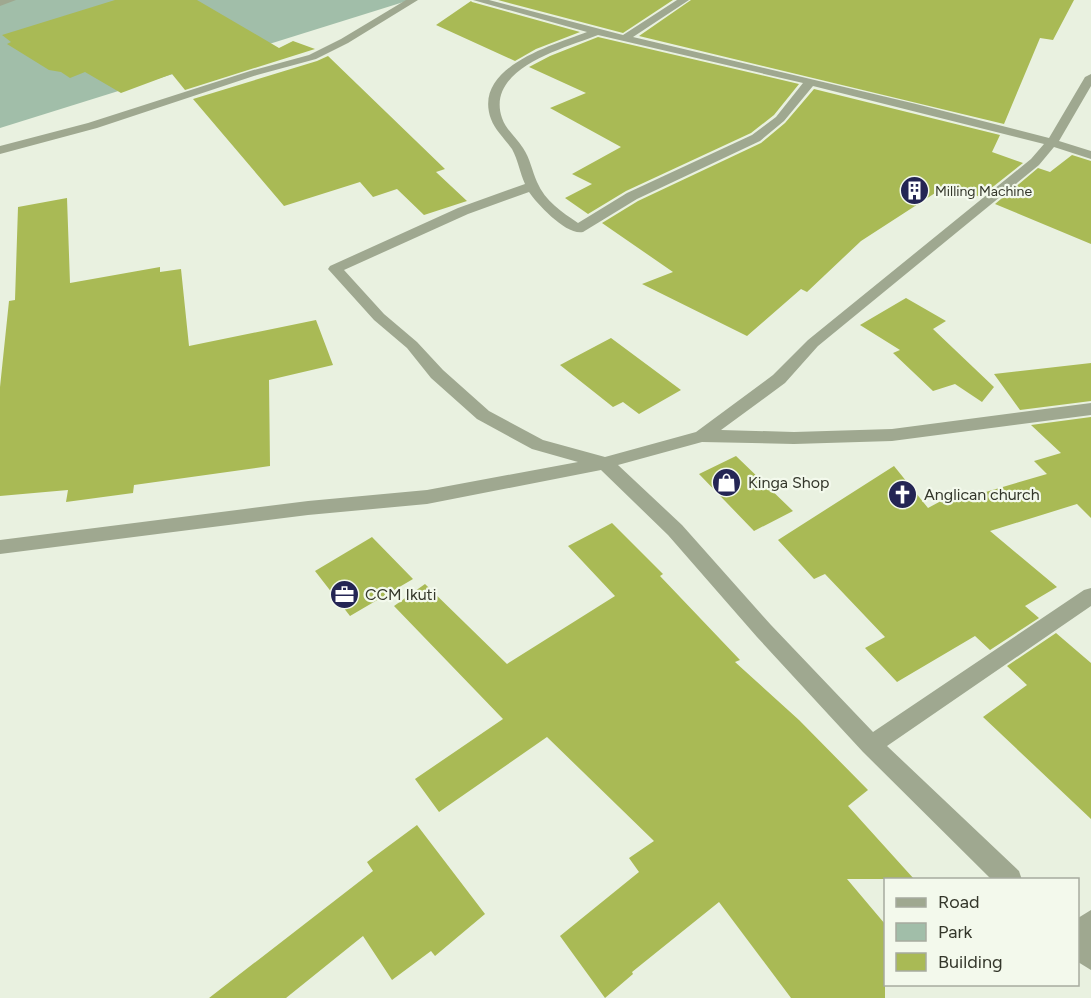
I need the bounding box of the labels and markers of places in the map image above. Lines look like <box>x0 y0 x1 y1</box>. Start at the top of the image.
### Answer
building icon: Milling Machine <box>898 175 930 207</box>
place label: Milling Machine <box>935 183 1032 200</box>
shop icon: Kinga Shop <box>711 466 743 498</box>
place label: Kinga Shop <box>748 473 829 492</box>
church icon: Anglican church <box>887 478 919 510</box>
place label: Anglican church <box>924 485 1040 504</box>
office icon: CCM Ikuti <box>328 578 360 610</box>
place label: CCM Ikuti <box>365 585 436 604</box>

